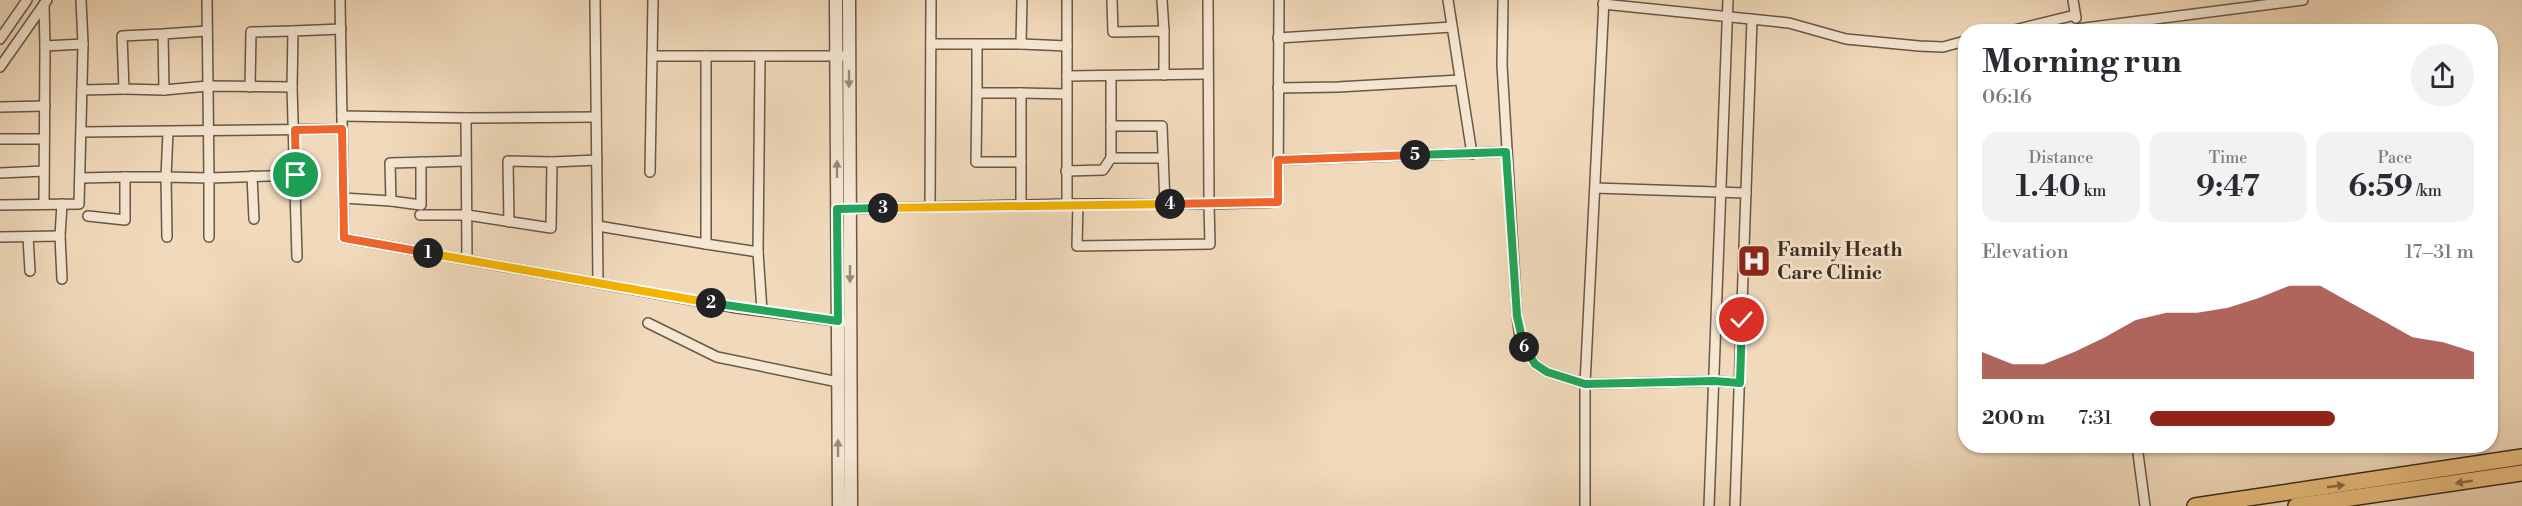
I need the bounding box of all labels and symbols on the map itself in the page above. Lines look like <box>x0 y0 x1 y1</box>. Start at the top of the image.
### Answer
one-way arrow <box>844 70 854 89</box>
pin: 5 <box>1400 140 1430 170</box>
pin <box>270 149 321 200</box>
one-way arrow <box>832 159 842 178</box>
pin: 4 <box>1155 189 1185 219</box>
pin: 3 <box>868 193 898 223</box>
pin: 1 <box>413 238 443 268</box>
place label: Family Heath Care Clinic <box>1777 238 1903 286</box>
hospital icon: Family Heath Care Clinic <box>1736 243 1772 279</box>
one-way arrow <box>845 265 854 284</box>
pin: 2 <box>696 288 726 318</box>
pin <box>1716 294 1767 345</box>
pin: 6 <box>1509 332 1539 362</box>
one-way arrow <box>834 438 843 457</box>
one-way arrow <box>2455 478 2474 487</box>
one-way arrow <box>2326 481 2345 490</box>

